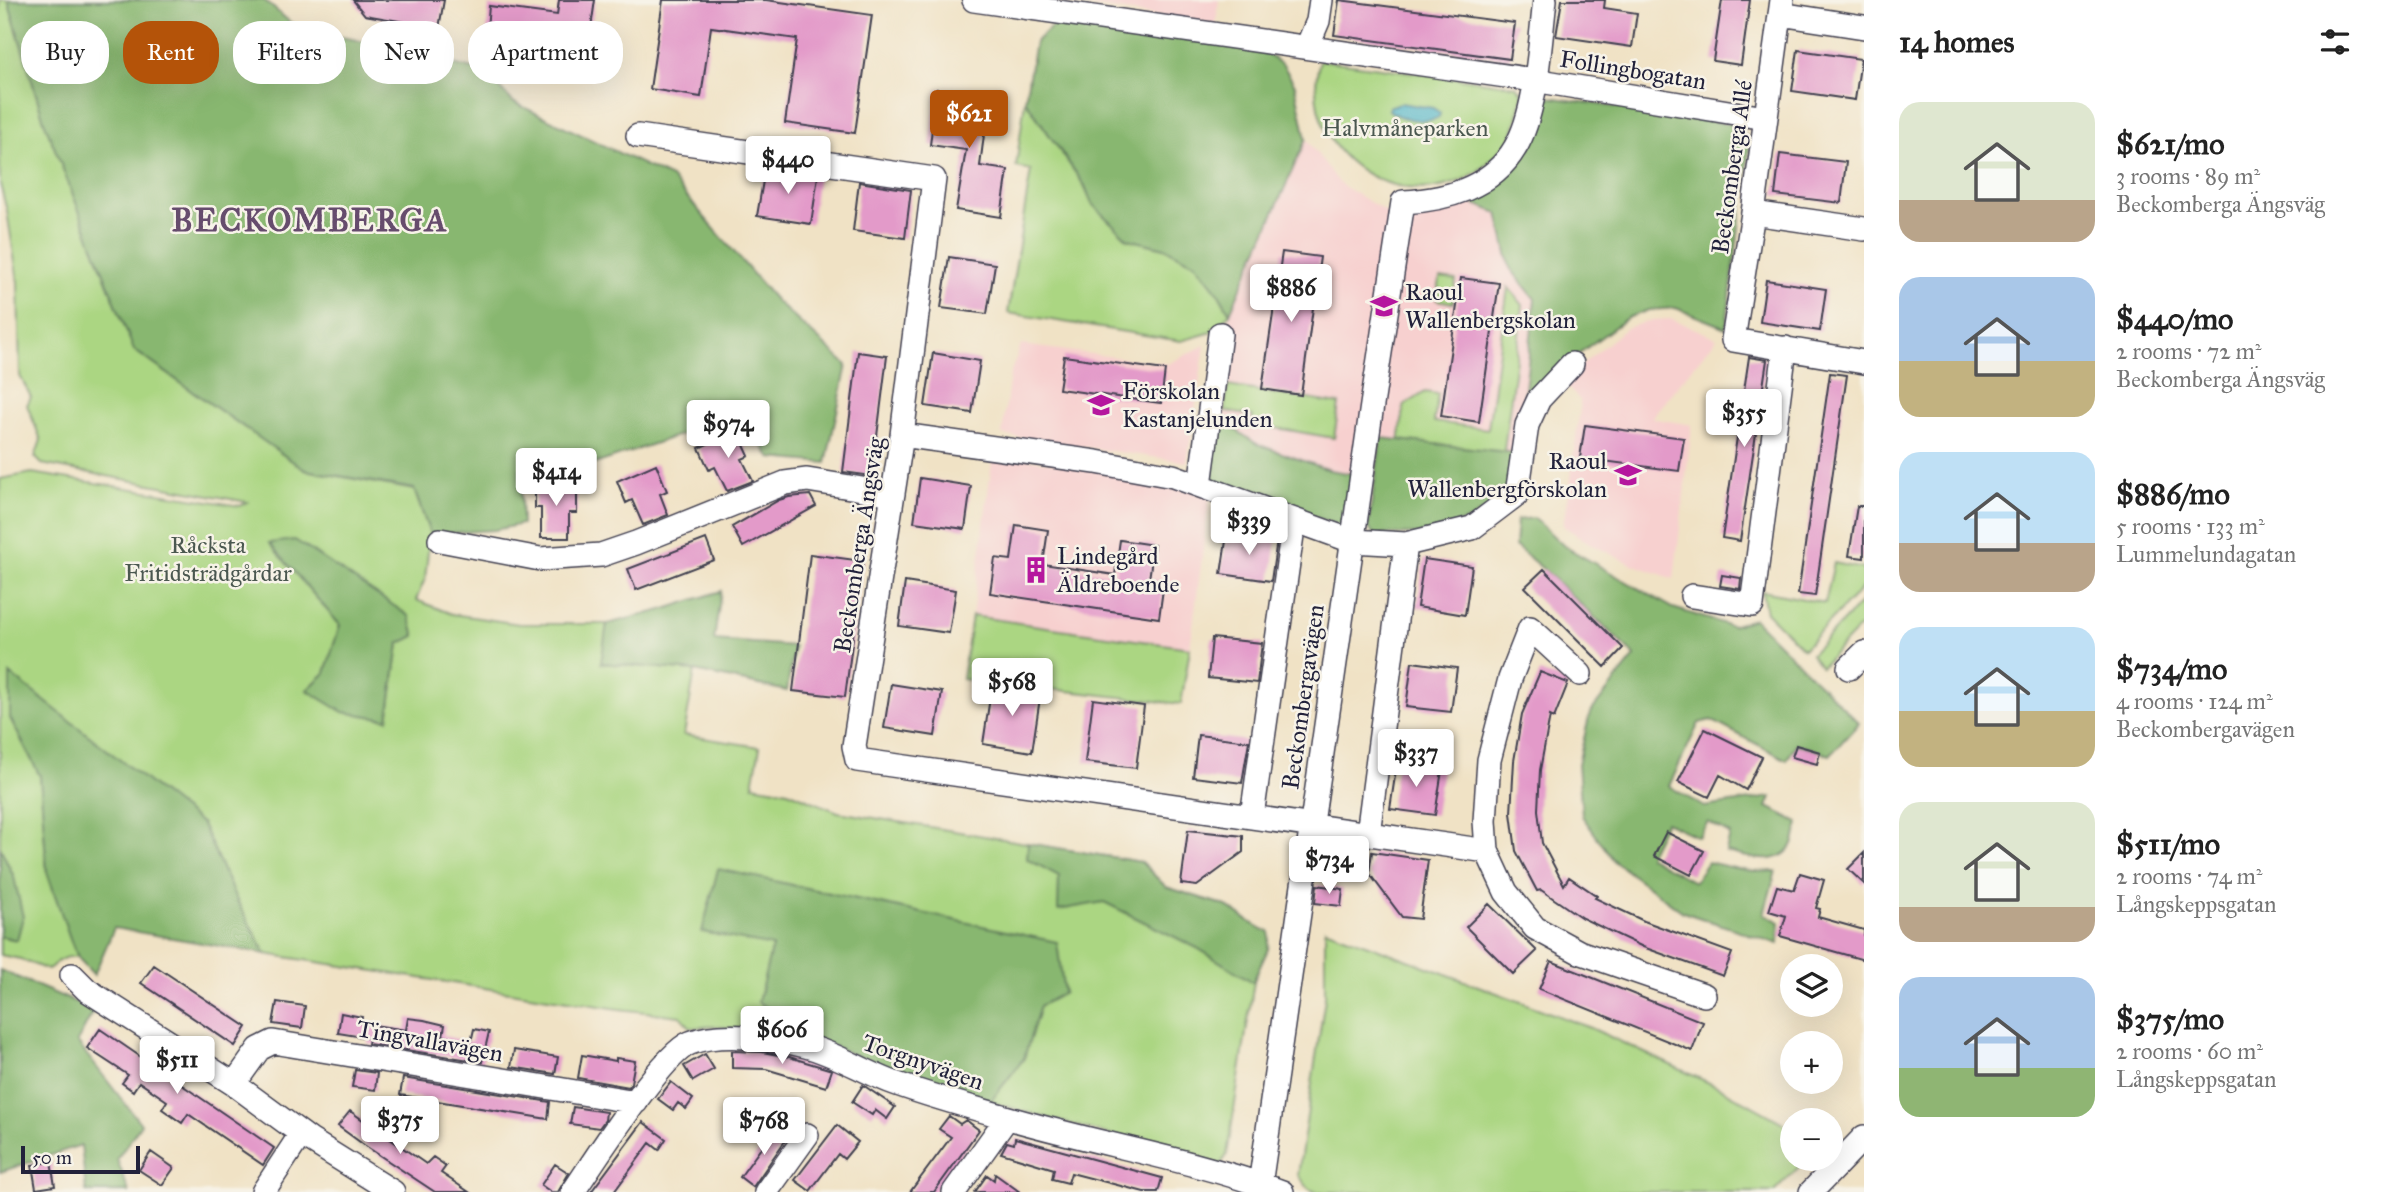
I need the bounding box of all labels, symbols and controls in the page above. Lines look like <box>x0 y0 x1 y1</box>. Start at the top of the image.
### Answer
chip: Buy <box>21 21 109 84</box>
chip: Rent <box>123 21 219 84</box>
chip: Filters <box>233 21 346 84</box>
chip: New <box>360 21 454 84</box>
chip: Apartment <box>468 21 623 84</box>
icon: filters <box>2316 23 2354 61</box>
text: 14 homes <box>1899 24 2014 60</box>
street label: Follingbogatan <box>1558 44 1708 96</box>
street label: Beckomberga Allé <box>1705 78 1759 256</box>
pin: $621 <box>928 90 1010 150</box>
text: $621 <box>946 99 992 127</box>
park label: Halvmåneparken <box>1322 113 1488 143</box>
text: $621/mo <box>2116 126 2225 162</box>
icon: home <box>1955 130 2039 214</box>
pin: $440 <box>747 136 829 196</box>
text: $440 <box>762 145 814 173</box>
text: 3 rooms · 89 m² <box>2116 162 2260 190</box>
text: Beckomberga Ängsväg <box>2116 190 2325 218</box>
district label: BECKOMBERGA <box>172 201 448 240</box>
pin: $886 <box>1250 264 1332 324</box>
text: $886 <box>1266 273 1316 301</box>
place label: Raoul Wallenbergskolan <box>1405 277 1576 335</box>
school or university icon: Raoul Wallenbergskolan <box>1369 291 1399 321</box>
text: $440/mo <box>2116 301 2233 337</box>
icon: home <box>1955 305 2039 389</box>
text: 2 rooms · 72 m² <box>2116 337 2261 365</box>
text: Beckomberga Ängsväg <box>2116 365 2325 393</box>
place label: Förskolan Kastanjelunden <box>1122 376 1273 434</box>
school or university icon: Förskolan Kastanjelunden <box>1086 390 1116 420</box>
pin: $355 <box>1703 390 1785 449</box>
text: $355 <box>1722 398 1766 426</box>
pin: $974 <box>687 400 769 460</box>
text: $974 <box>703 409 753 437</box>
street label: Beckomberga Ängsväg <box>827 434 891 655</box>
place label: Raoul Wallenbergförskolan <box>1407 446 1607 504</box>
pin: $414 <box>515 448 597 508</box>
text: $414 <box>532 457 580 485</box>
school or university icon: Raoul Wallenbergförskolan <box>1613 460 1643 490</box>
text: $886/mo <box>2116 476 2230 512</box>
icon: home <box>1955 480 2039 564</box>
pin: $339 <box>1208 498 1290 557</box>
text: $339 <box>1227 506 1271 534</box>
text: 5 rooms · 133 m² <box>2116 512 2265 540</box>
park label: Råcksta Fritidsträdgårdar <box>124 530 292 588</box>
text: Lummelundagatan <box>2116 540 2296 568</box>
place label: Lindegård Äldreboende <box>1056 541 1179 599</box>
building icon: Lindegård Äldreboende <box>1021 555 1051 585</box>
street label: Beckombergavägen <box>1275 602 1331 792</box>
text: $734/mo <box>2116 651 2227 687</box>
icon: home <box>1955 655 2039 739</box>
pin: $568 <box>971 658 1053 718</box>
text: $568 <box>988 667 1036 695</box>
text: 4 rooms · 124 m² <box>2116 687 2273 715</box>
text: Beckombergavägen <box>2116 715 2295 743</box>
pin: $337 <box>1375 730 1457 789</box>
text: $337 <box>1394 738 1438 766</box>
text: $511/mo <box>2116 826 2220 862</box>
icon: home <box>1955 830 2039 914</box>
pin: $734 <box>1288 836 1370 896</box>
text: $734 <box>1305 845 1353 873</box>
text: 2 rooms · 74 m² <box>2116 862 2262 890</box>
text: Långskeppsgatan <box>2116 890 2276 918</box>
map controls <box>1780 954 1843 1171</box>
button: layers <box>1780 954 1843 1017</box>
text: $375/mo <box>2116 1001 2224 1037</box>
icon: home <box>1955 1005 2039 1089</box>
pin: $606 <box>741 1006 823 1066</box>
street label: Tingvallavägen <box>355 1013 505 1069</box>
text: $606 <box>757 1015 807 1043</box>
street label: Torgnyvägen <box>858 1027 988 1097</box>
button: + <box>1780 1031 1843 1094</box>
pin: $511 <box>136 1036 218 1096</box>
text: 2 rooms · 60 m² <box>2116 1037 2263 1065</box>
text: $511 <box>156 1045 198 1073</box>
text: Långskeppsgatan <box>2116 1065 2276 1093</box>
pin: $375 <box>359 1096 441 1156</box>
pin: $768 <box>723 1098 805 1157</box>
text: $375 <box>377 1105 423 1133</box>
text: $768 <box>739 1106 789 1134</box>
button: − <box>1780 1108 1843 1171</box>
scale bar <box>21 1143 140 1175</box>
text: 50 m <box>32 1146 72 1169</box>

